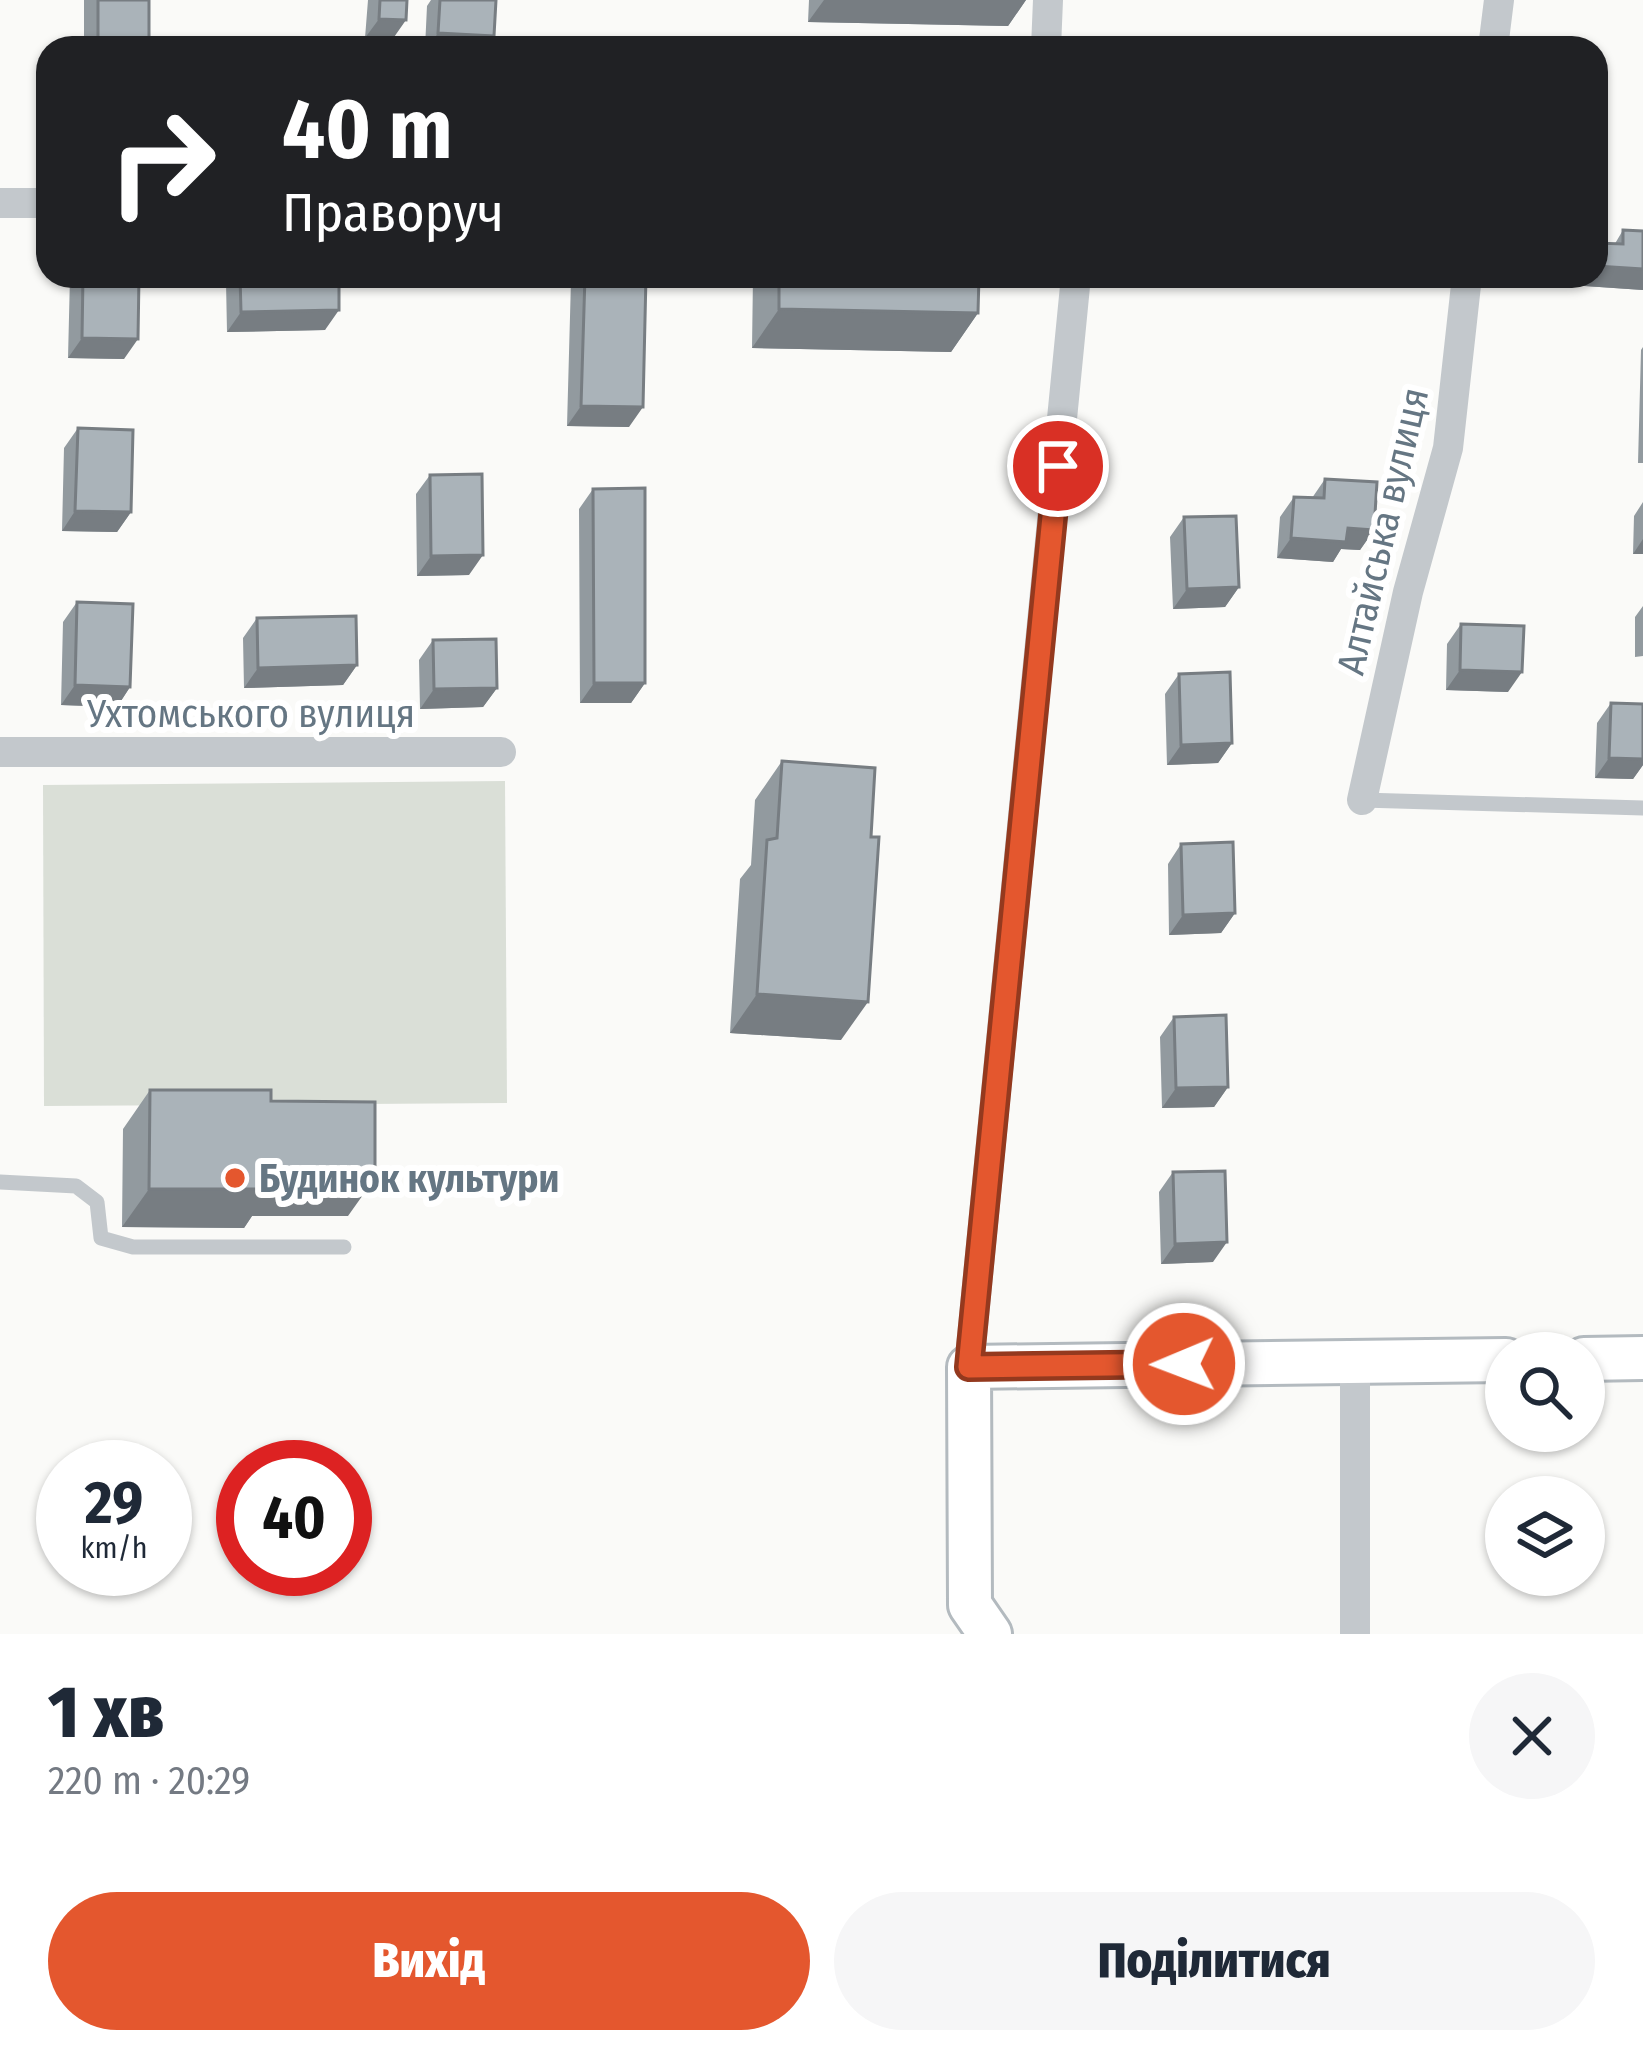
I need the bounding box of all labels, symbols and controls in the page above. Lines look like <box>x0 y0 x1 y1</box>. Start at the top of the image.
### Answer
text: 40 m <box>282 79 453 180</box>
icon: right <box>84 84 240 240</box>
text: Праворуч <box>282 181 504 245</box>
street label: Алтайська вулиця <box>1328 383 1438 679</box>
pin <box>1007 415 1109 517</box>
icon: arrive <box>1025 433 1091 499</box>
street label: Ухтомського вулиця <box>86 691 415 737</box>
place label: Будинок культури <box>259 1156 559 1202</box>
marker: Будинок культури <box>222 1165 248 1191</box>
position arrow <box>1121 1301 1247 1427</box>
map controls <box>1485 1332 1605 1596</box>
button: search <box>1485 1332 1605 1452</box>
speed limit sign: 40 <box>216 1440 372 1596</box>
text: 29 <box>85 1467 143 1539</box>
button: layers <box>1485 1476 1605 1596</box>
text: km/h <box>81 1530 147 1566</box>
text: 1 хв <box>48 1670 164 1756</box>
button: close <box>1469 1673 1595 1799</box>
text: 220 m · 20:29 <box>48 1758 250 1804</box>
button: Вихід <box>48 1892 810 2030</box>
button: Поділитися <box>834 1892 1595 2030</box>

